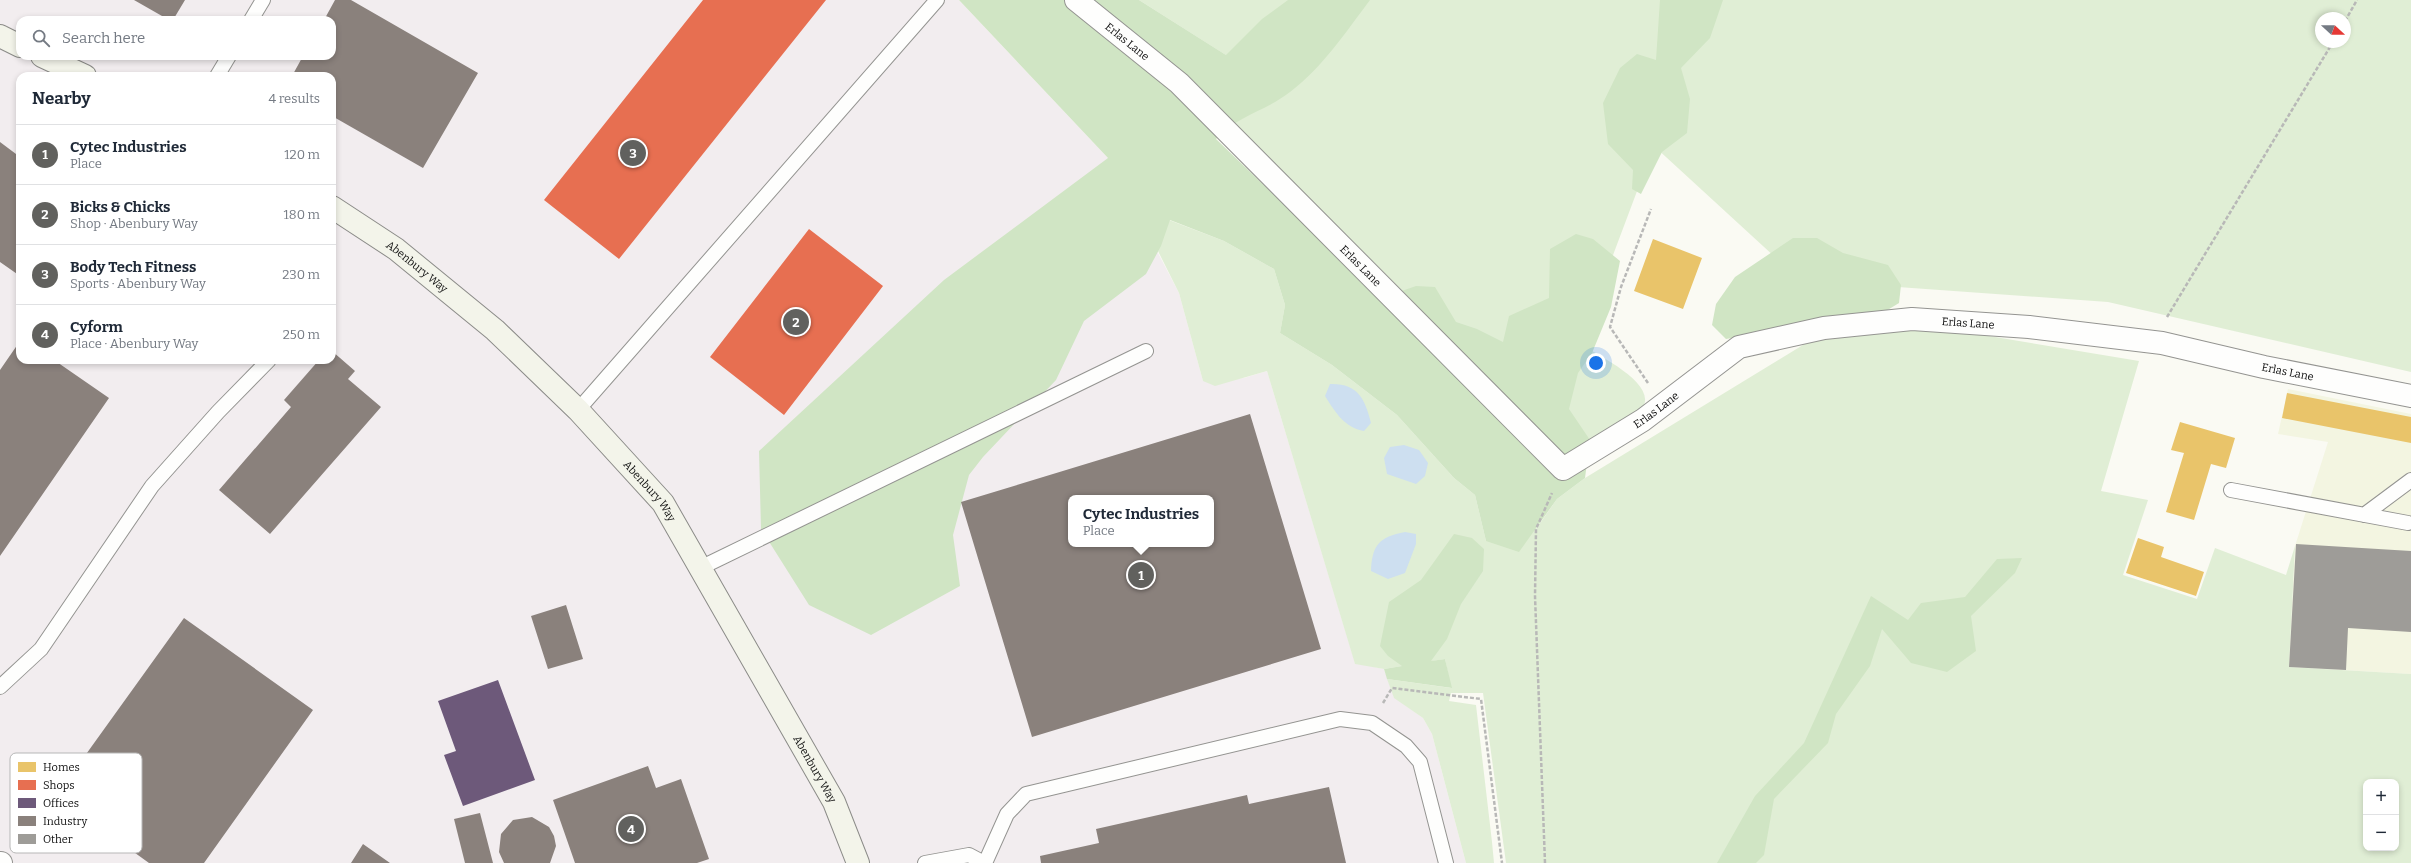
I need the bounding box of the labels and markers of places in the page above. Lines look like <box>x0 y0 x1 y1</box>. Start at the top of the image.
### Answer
pin: 3 <box>620 138 646 168</box>
pin: 2 <box>783 307 809 337</box>
pin: 1 <box>1128 560 1154 590</box>
pin: 4 <box>618 814 644 844</box>

